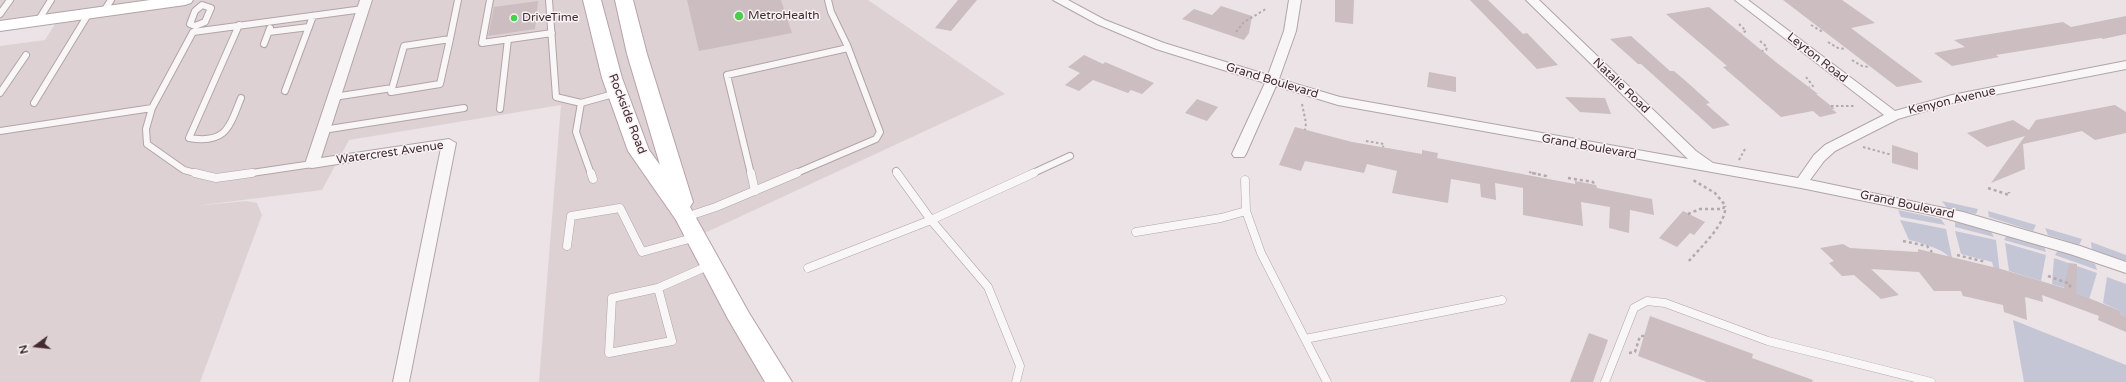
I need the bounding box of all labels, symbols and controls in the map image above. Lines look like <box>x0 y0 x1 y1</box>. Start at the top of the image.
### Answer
place label: MetroHealth <box>748 9 820 23</box>
marker: MetroHealth <box>733 10 745 22</box>
place label: DriveTime <box>522 11 579 25</box>
marker: DriveTime <box>509 13 519 23</box>
street label: Leyton Road <box>1784 30 1850 86</box>
street label: Natalie Road <box>1590 55 1652 117</box>
street label: Grand Boulevard <box>1224 60 1320 102</box>
street label: Rockside Road <box>605 72 649 156</box>
street label: Kenyon Avenue <box>1907 84 1997 118</box>
street label: Grand Boulevard <box>1540 132 1638 162</box>
street label: Watercrest Avenue <box>336 138 444 168</box>
street label: Grand Boulevard <box>1859 188 1955 222</box>
north arrow <box>16 326 56 366</box>
text: N <box>17 343 31 355</box>

